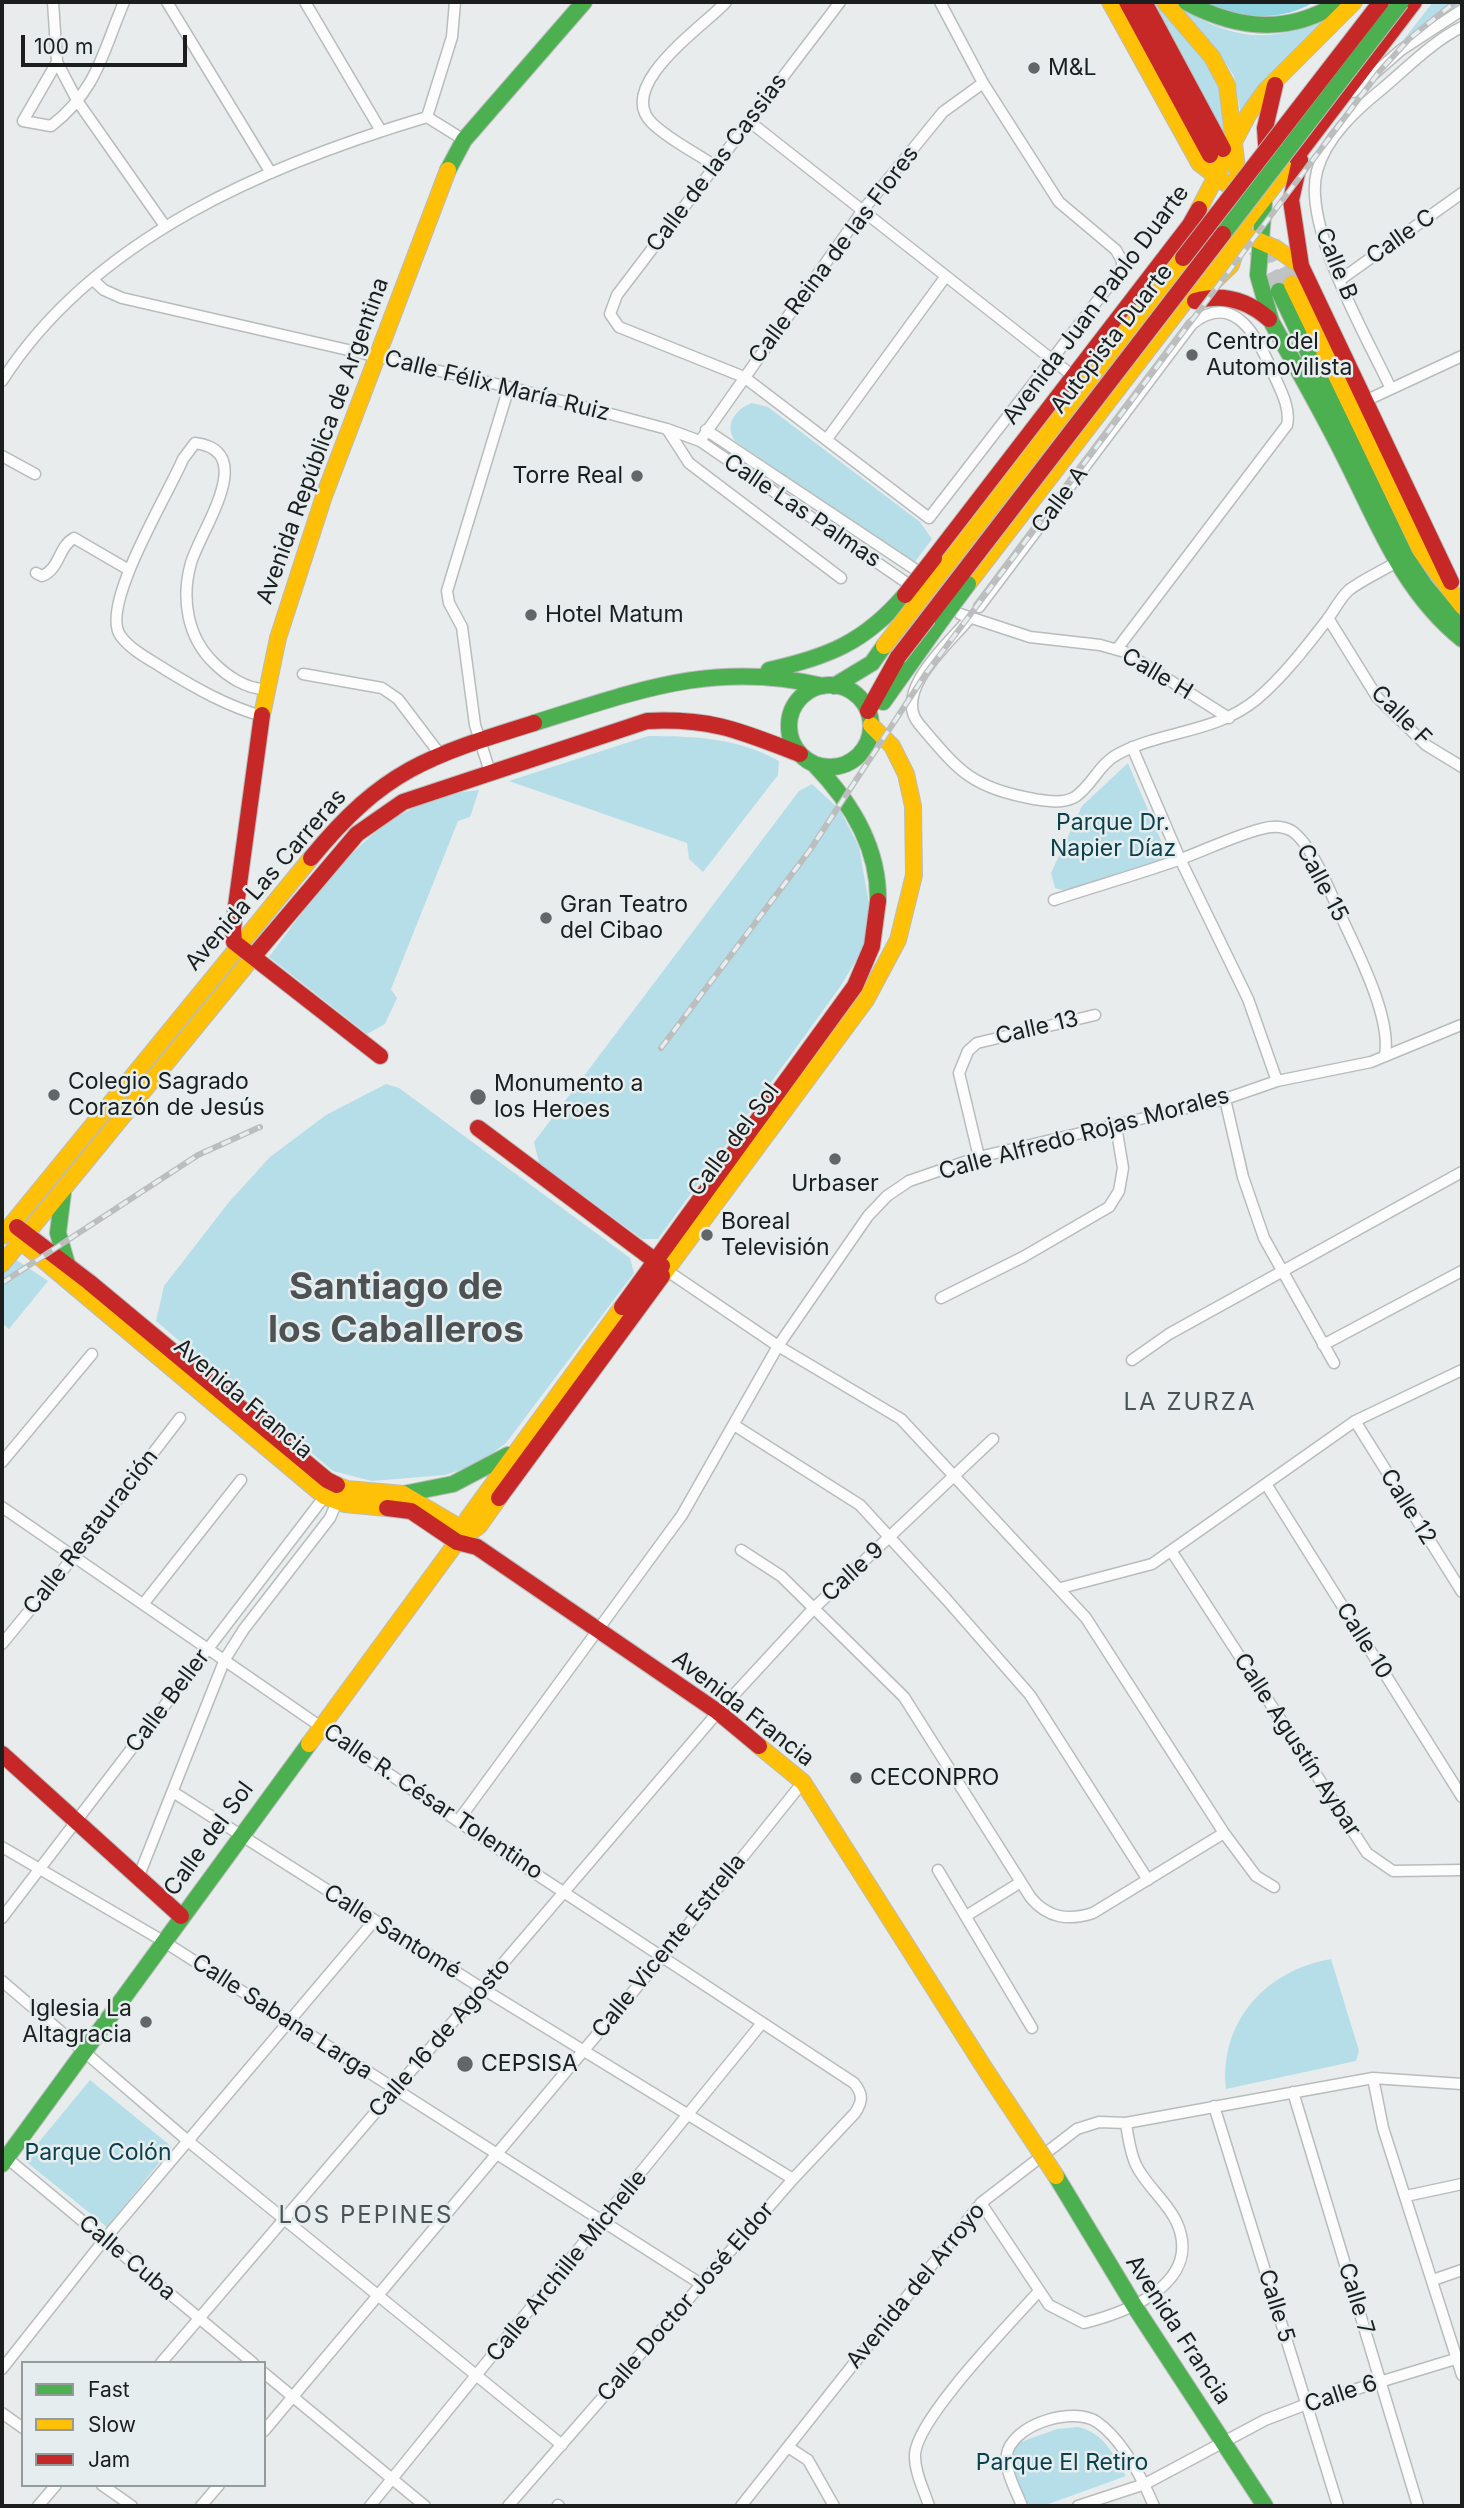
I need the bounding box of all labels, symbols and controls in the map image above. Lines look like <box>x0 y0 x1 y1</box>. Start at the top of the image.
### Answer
scale bar <box>24 21 191 65</box>
text: 100 m <box>34 34 93 59</box>
place label: M&L <box>1048 54 1097 82</box>
marker: M&L <box>1026 60 1042 76</box>
street label: Calle de las Cassias <box>641 68 793 258</box>
street label: Calle Reina de las Flores <box>743 141 925 369</box>
street label: Avenida Juan Pablo Duarte <box>997 180 1195 430</box>
street label: Calle C <box>1361 203 1441 271</box>
street label: Calle B <box>1309 224 1363 304</box>
street label: Autopista Duarte <box>1045 259 1179 419</box>
street label: Avenida República de Argentina <box>251 274 395 608</box>
place label: Centro del Automovilista <box>1206 328 1352 382</box>
street label: Calle Félix María Ruiz <box>381 345 613 427</box>
marker: Centro del Automovilista <box>1184 347 1200 363</box>
street label: Calle Las Palmas <box>718 448 886 574</box>
street label: Calle A <box>1026 461 1094 539</box>
place label: Torre Real <box>512 462 623 490</box>
marker: Torre Real <box>629 468 645 484</box>
place label: Hotel Matum <box>545 601 684 629</box>
marker: Hotel Matum <box>523 607 539 623</box>
street label: Calle H <box>1117 642 1197 706</box>
street label: Calle F <box>1365 680 1437 752</box>
street label: Avenida Las Carreras <box>180 784 352 976</box>
park label: Parque Dr. Napier Díaz <box>1050 809 1176 863</box>
street label: Calle 15 <box>1290 839 1354 927</box>
place label: Gran Teatro del Cibao <box>560 891 688 945</box>
marker: Gran Teatro del Cibao <box>538 910 554 926</box>
street label: Calle 13 <box>993 1005 1081 1051</box>
place label: Colegio Sagrado Corazón de Jesús <box>68 1068 265 1122</box>
place label: Monumento a los Heroes <box>494 1070 643 1124</box>
street label: Calle del Sol <box>683 1078 785 1202</box>
street label: Calle Alfredo Rojas Morales <box>936 1082 1232 1186</box>
marker: Colegio Sagrado Corazón de Jesús <box>46 1087 62 1103</box>
marker: Monumento a los Heroes <box>468 1087 488 1107</box>
marker: Urbaser <box>827 1151 843 1167</box>
place label: Urbaser <box>791 1170 879 1198</box>
place label: Boreal Televisión <box>721 1208 830 1262</box>
marker: Boreal Televisión <box>699 1227 715 1243</box>
district label: Santiago de los Caballeros <box>268 1266 524 1353</box>
street label: Avenida Francia <box>168 1333 318 1465</box>
district label: LA ZURZA <box>1125 1389 1255 1417</box>
street label: Calle Restauración <box>18 1444 164 1620</box>
street label: Calle 12 <box>1374 1464 1442 1550</box>
street label: Calle 9 <box>816 1536 890 1608</box>
street label: Calle 10 <box>1330 1598 1398 1684</box>
street label: Calle Beller <box>120 1644 216 1758</box>
street label: Avenida Francia <box>667 1645 819 1773</box>
street label: Calle Agustín Aybar <box>1227 1648 1367 1842</box>
street label: Calle R. César Tolentino <box>318 1718 548 1886</box>
place label: CECONPRO <box>870 1764 999 1792</box>
marker: CECONPRO <box>848 1770 864 1786</box>
street label: Calle del Sol <box>158 1777 260 1901</box>
street label: Calle Vicente Estrella <box>586 1848 752 2044</box>
street label: Calle Santomé <box>318 1879 466 1985</box>
street label: Calle Sabana Larga <box>186 1948 378 2086</box>
street label: Calle 16 de Agosto <box>363 1953 517 2123</box>
place label: Iglesia La Altagracia <box>22 1995 132 2049</box>
marker: Iglesia La Altagracia <box>138 2014 154 2030</box>
place label: CEPSISA <box>481 2050 578 2078</box>
marker: CEPSISA <box>455 2054 475 2074</box>
park label: Parque Colón <box>25 2139 171 2167</box>
street label: Calle Archille Michelle <box>481 2164 653 2368</box>
street label: Calle Doctor José Eldor <box>592 2197 780 2407</box>
street label: Avenida del Arroyo <box>841 2198 991 2374</box>
district label: LOS PEPINES <box>280 2202 452 2230</box>
street label: Calle Cuba <box>73 2209 181 2307</box>
street label: Avenida Francia <box>1119 2250 1237 2410</box>
street label: Calle 7 <box>1332 2260 1380 2338</box>
street label: Calle 5 <box>1252 2266 1300 2346</box>
legend <box>21 2361 266 2487</box>
street label: Calle 6 <box>1301 2369 1381 2419</box>
text: Fast <box>88 2377 130 2402</box>
text: Slow <box>88 2412 136 2437</box>
text: Jam <box>88 2447 130 2472</box>
park label: Parque El Retiro <box>976 2449 1148 2477</box>

